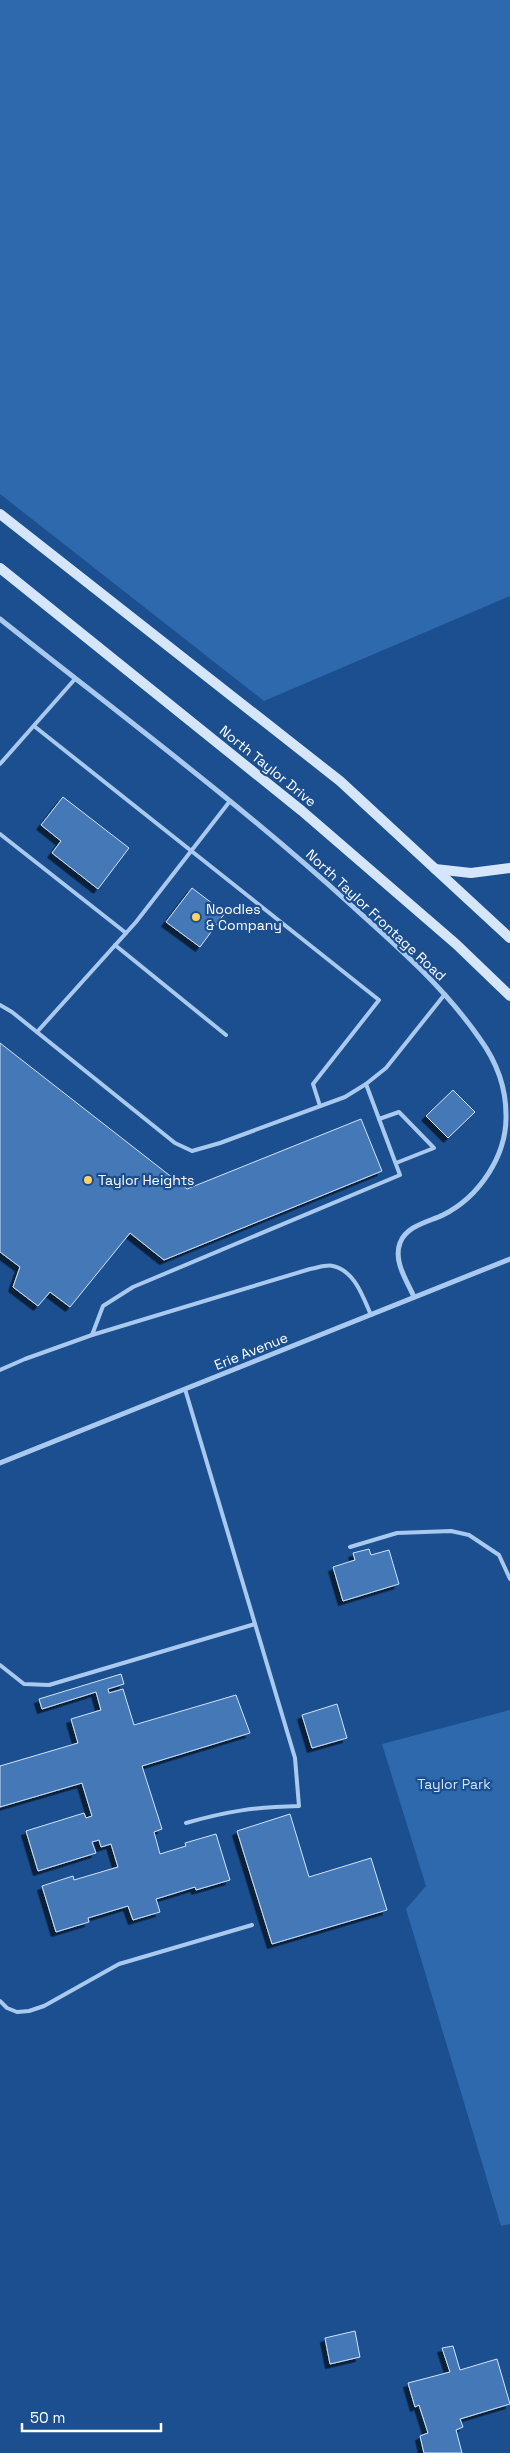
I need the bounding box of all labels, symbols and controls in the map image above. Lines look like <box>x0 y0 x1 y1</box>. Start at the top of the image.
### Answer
street label: North Taylor Drive <box>216 721 320 811</box>
street label: North Taylor Frontage Road <box>302 845 450 985</box>
place label: Noodles & Company <box>206 900 282 934</box>
marker: Noodles & Company <box>190 911 202 923</box>
place label: Taylor Heights <box>98 1171 195 1189</box>
marker: Taylor Heights <box>82 1174 94 1186</box>
street label: Erie Avenue <box>212 1328 290 1374</box>
park label: Taylor Park <box>417 1775 491 1793</box>
scale bar <box>22 2400 161 2432</box>
text: 50 m <box>30 2408 65 2427</box>

